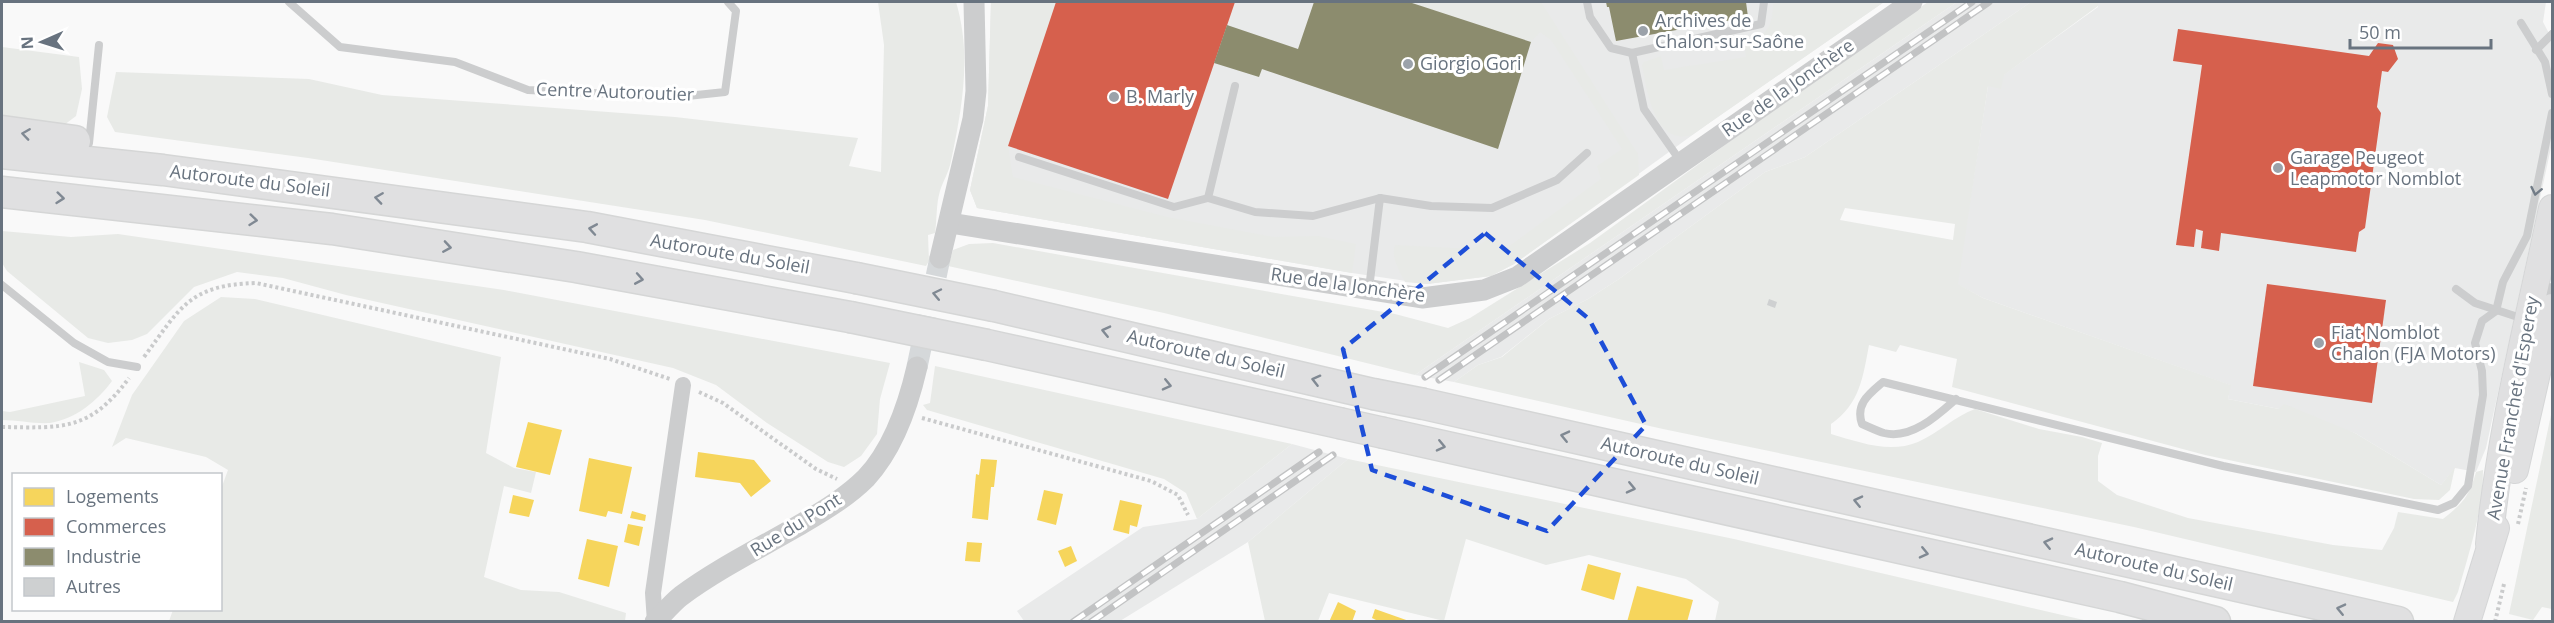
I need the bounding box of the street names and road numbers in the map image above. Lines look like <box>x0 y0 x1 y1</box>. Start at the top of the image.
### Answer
street label: Rue de la Jonchère <box>1717 33 1858 142</box>
street label: Centre Autoroutier <box>535 76 695 106</box>
street label: Autoroute du Soleil <box>169 158 332 202</box>
street label: Autoroute du Soleil <box>649 227 812 279</box>
street label: Rue de la Jonchère <box>1269 261 1427 307</box>
street label: Avenue Franchet d'Esperey <box>2480 293 2544 522</box>
street label: Autoroute du Soleil <box>1125 323 1287 383</box>
street label: Autoroute du Soleil <box>1599 430 1761 490</box>
street label: Rue du Pont <box>746 487 845 562</box>
street label: Autoroute du Soleil <box>2073 536 2235 596</box>

